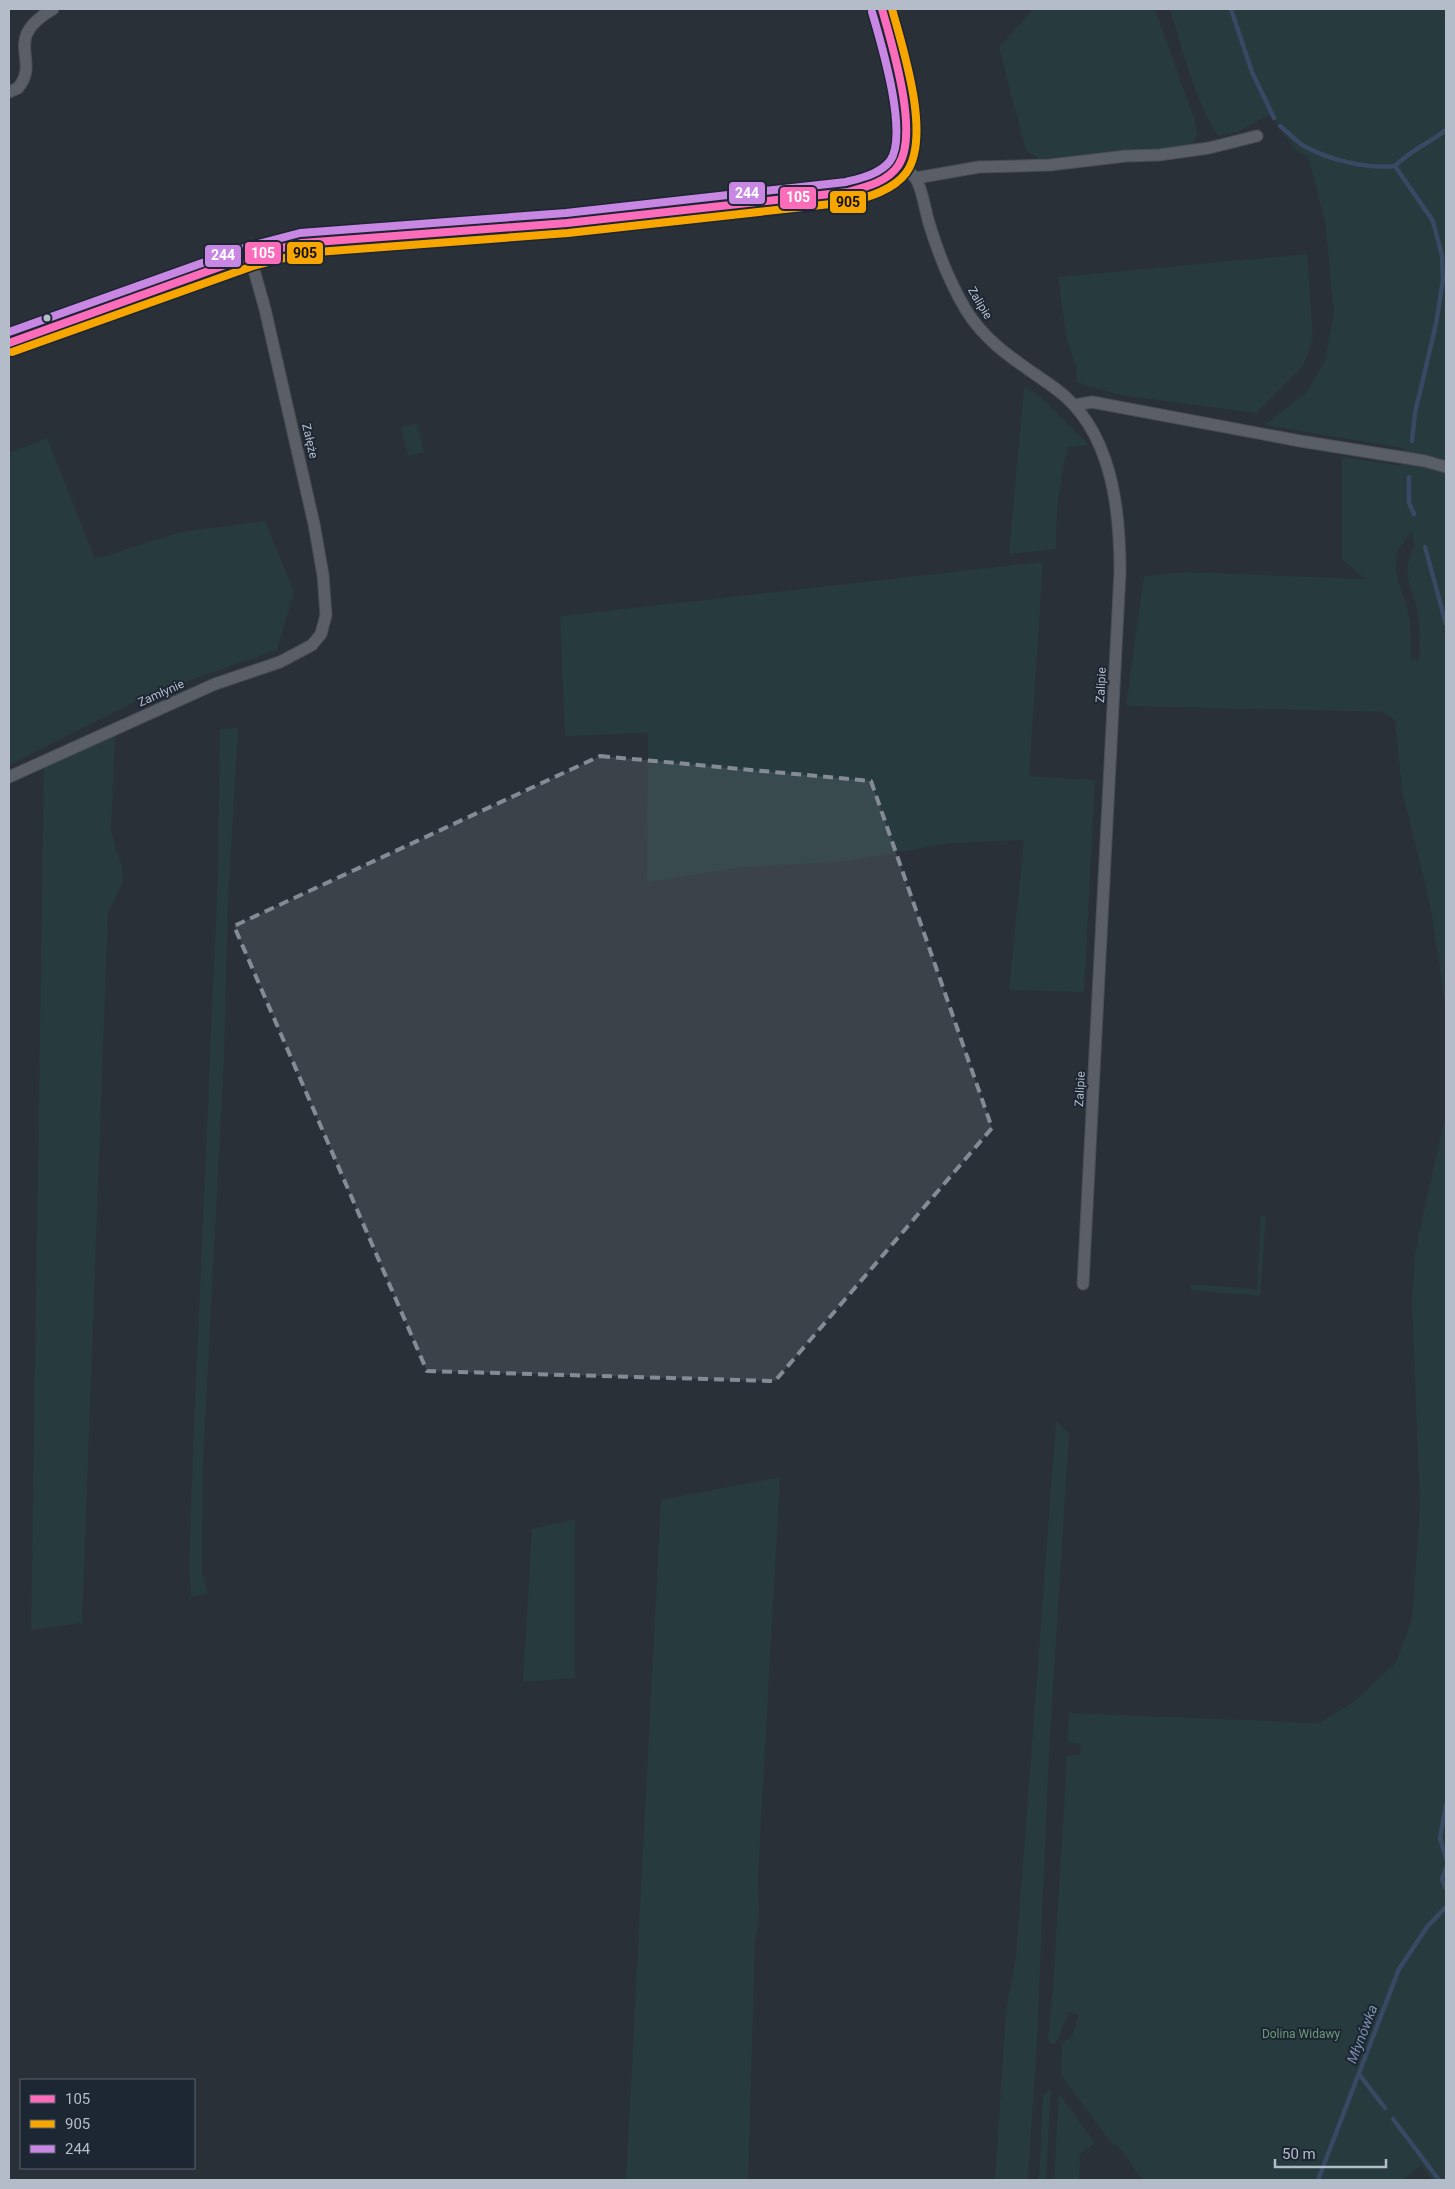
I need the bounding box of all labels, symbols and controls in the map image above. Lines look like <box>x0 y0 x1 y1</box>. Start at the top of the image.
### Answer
line badge: 244 <box>728 181 766 205</box>
text: 244 <box>735 185 759 201</box>
line badge: 105 <box>779 186 817 210</box>
text: 105 <box>786 189 810 205</box>
line badge: 905 <box>829 190 867 214</box>
text: 905 <box>836 194 860 210</box>
line badge: 105 <box>244 241 282 265</box>
line badge: 905 <box>286 241 324 265</box>
line badge: 244 <box>204 244 242 268</box>
text: 105 <box>251 245 275 261</box>
text: 905 <box>293 245 317 261</box>
text: 244 <box>211 247 235 263</box>
street label: Zalipie <box>965 284 995 322</box>
unlabelled marker <box>42 313 52 323</box>
street label: Załęże <box>299 422 321 460</box>
street label: Zalipie <box>1093 667 1109 703</box>
street label: Zamłynie <box>136 677 186 709</box>
street label: Zalipie <box>1072 1071 1088 1107</box>
water label: Młynówka <box>1343 2002 1381 2066</box>
park label: Dolina Widawy <box>1262 2027 1340 2041</box>
legend <box>20 2079 195 2169</box>
text: 105 <box>65 2090 90 2108</box>
text: 905 <box>65 2115 90 2133</box>
scale bar <box>1275 2136 1386 2168</box>
text: 244 <box>65 2140 91 2158</box>
text: 50 m <box>1282 2145 1316 2163</box>

